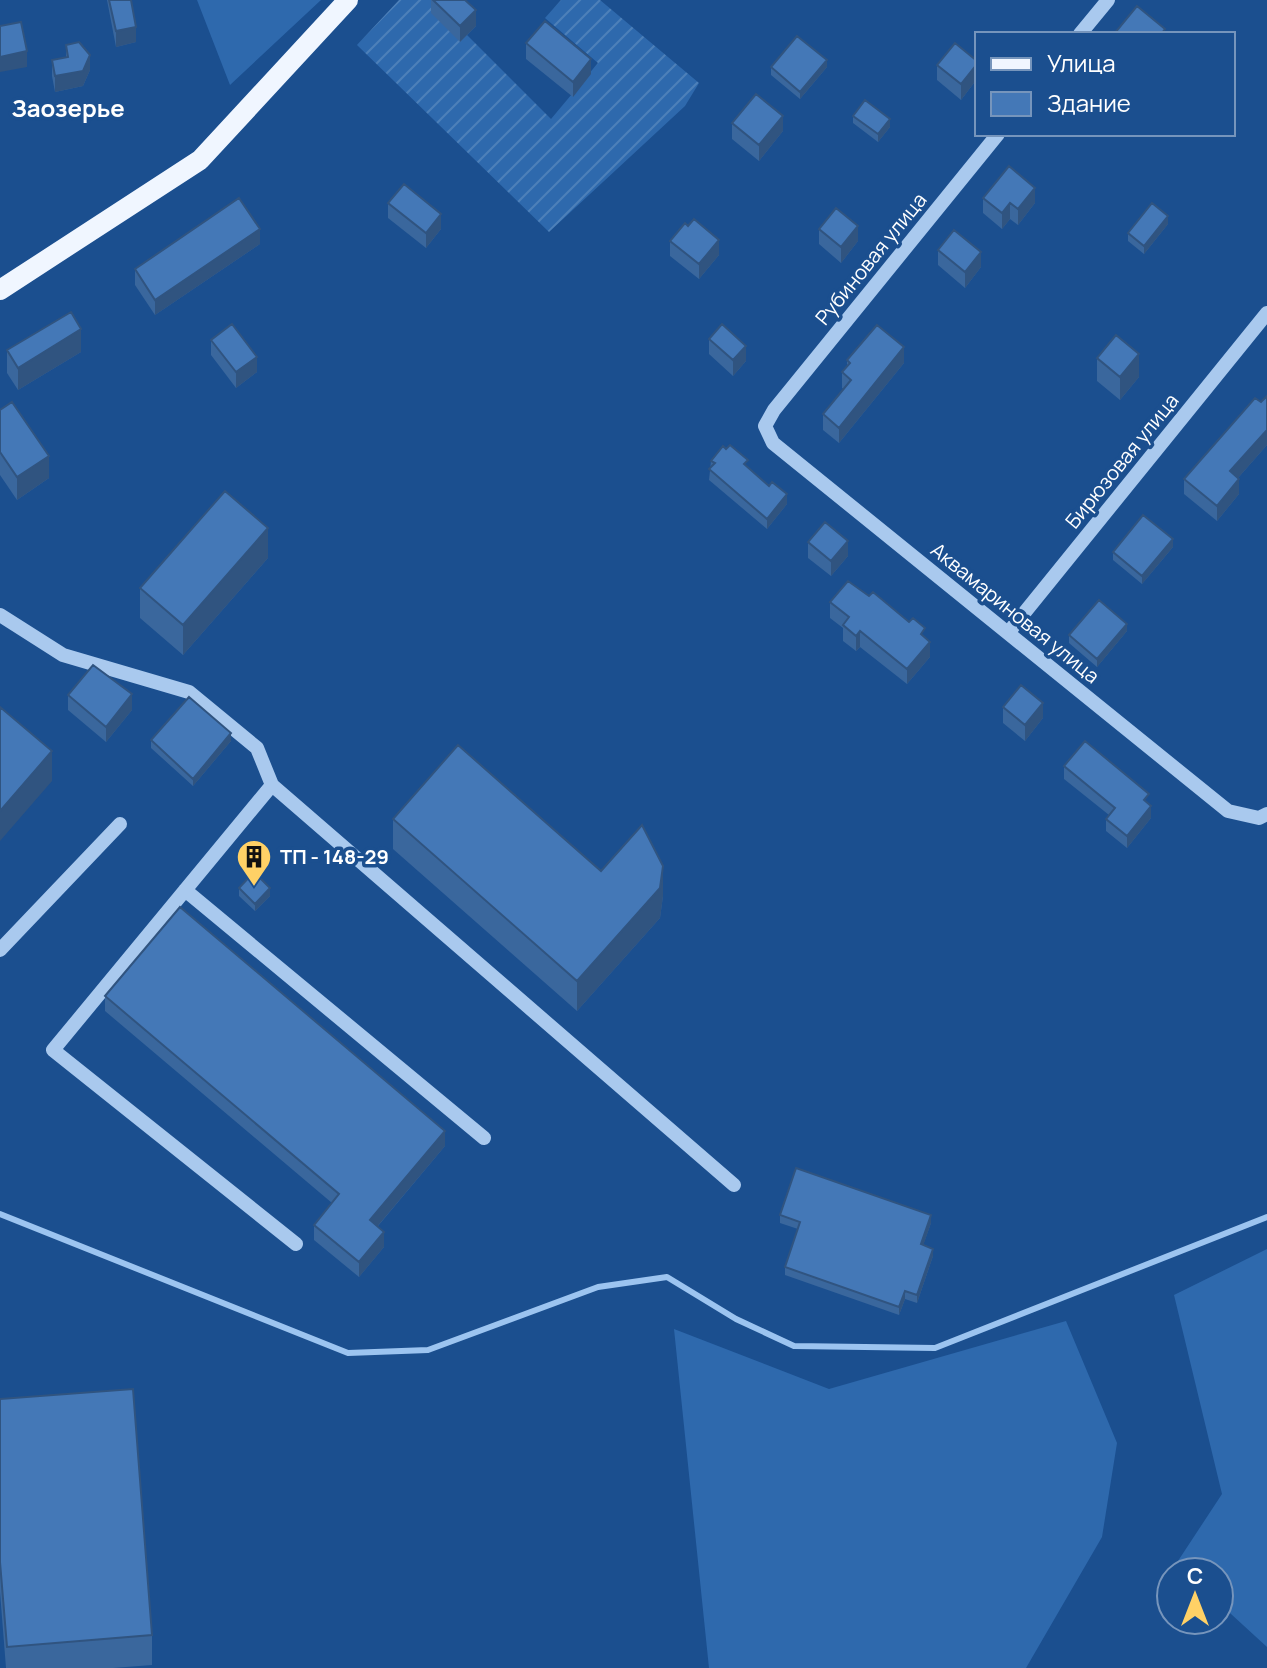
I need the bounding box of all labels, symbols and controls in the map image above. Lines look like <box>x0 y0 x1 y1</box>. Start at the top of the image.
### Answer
legend <box>975 32 1235 136</box>
text: Улица <box>1047 46 1116 79</box>
text: Здание <box>1047 86 1131 119</box>
district label: Заозерье <box>11 91 125 124</box>
street label: Рубиновая улица <box>809 187 932 330</box>
street label: Бирюзовая улица <box>1059 388 1184 534</box>
street label: Аквамариновая улица <box>925 536 1105 689</box>
building icon: ТП - 148-29 <box>235 838 273 888</box>
place label: ТП - 148-29 <box>280 843 389 870</box>
north arrow <box>1155 1556 1235 1636</box>
text: С <box>1187 1561 1203 1591</box>

